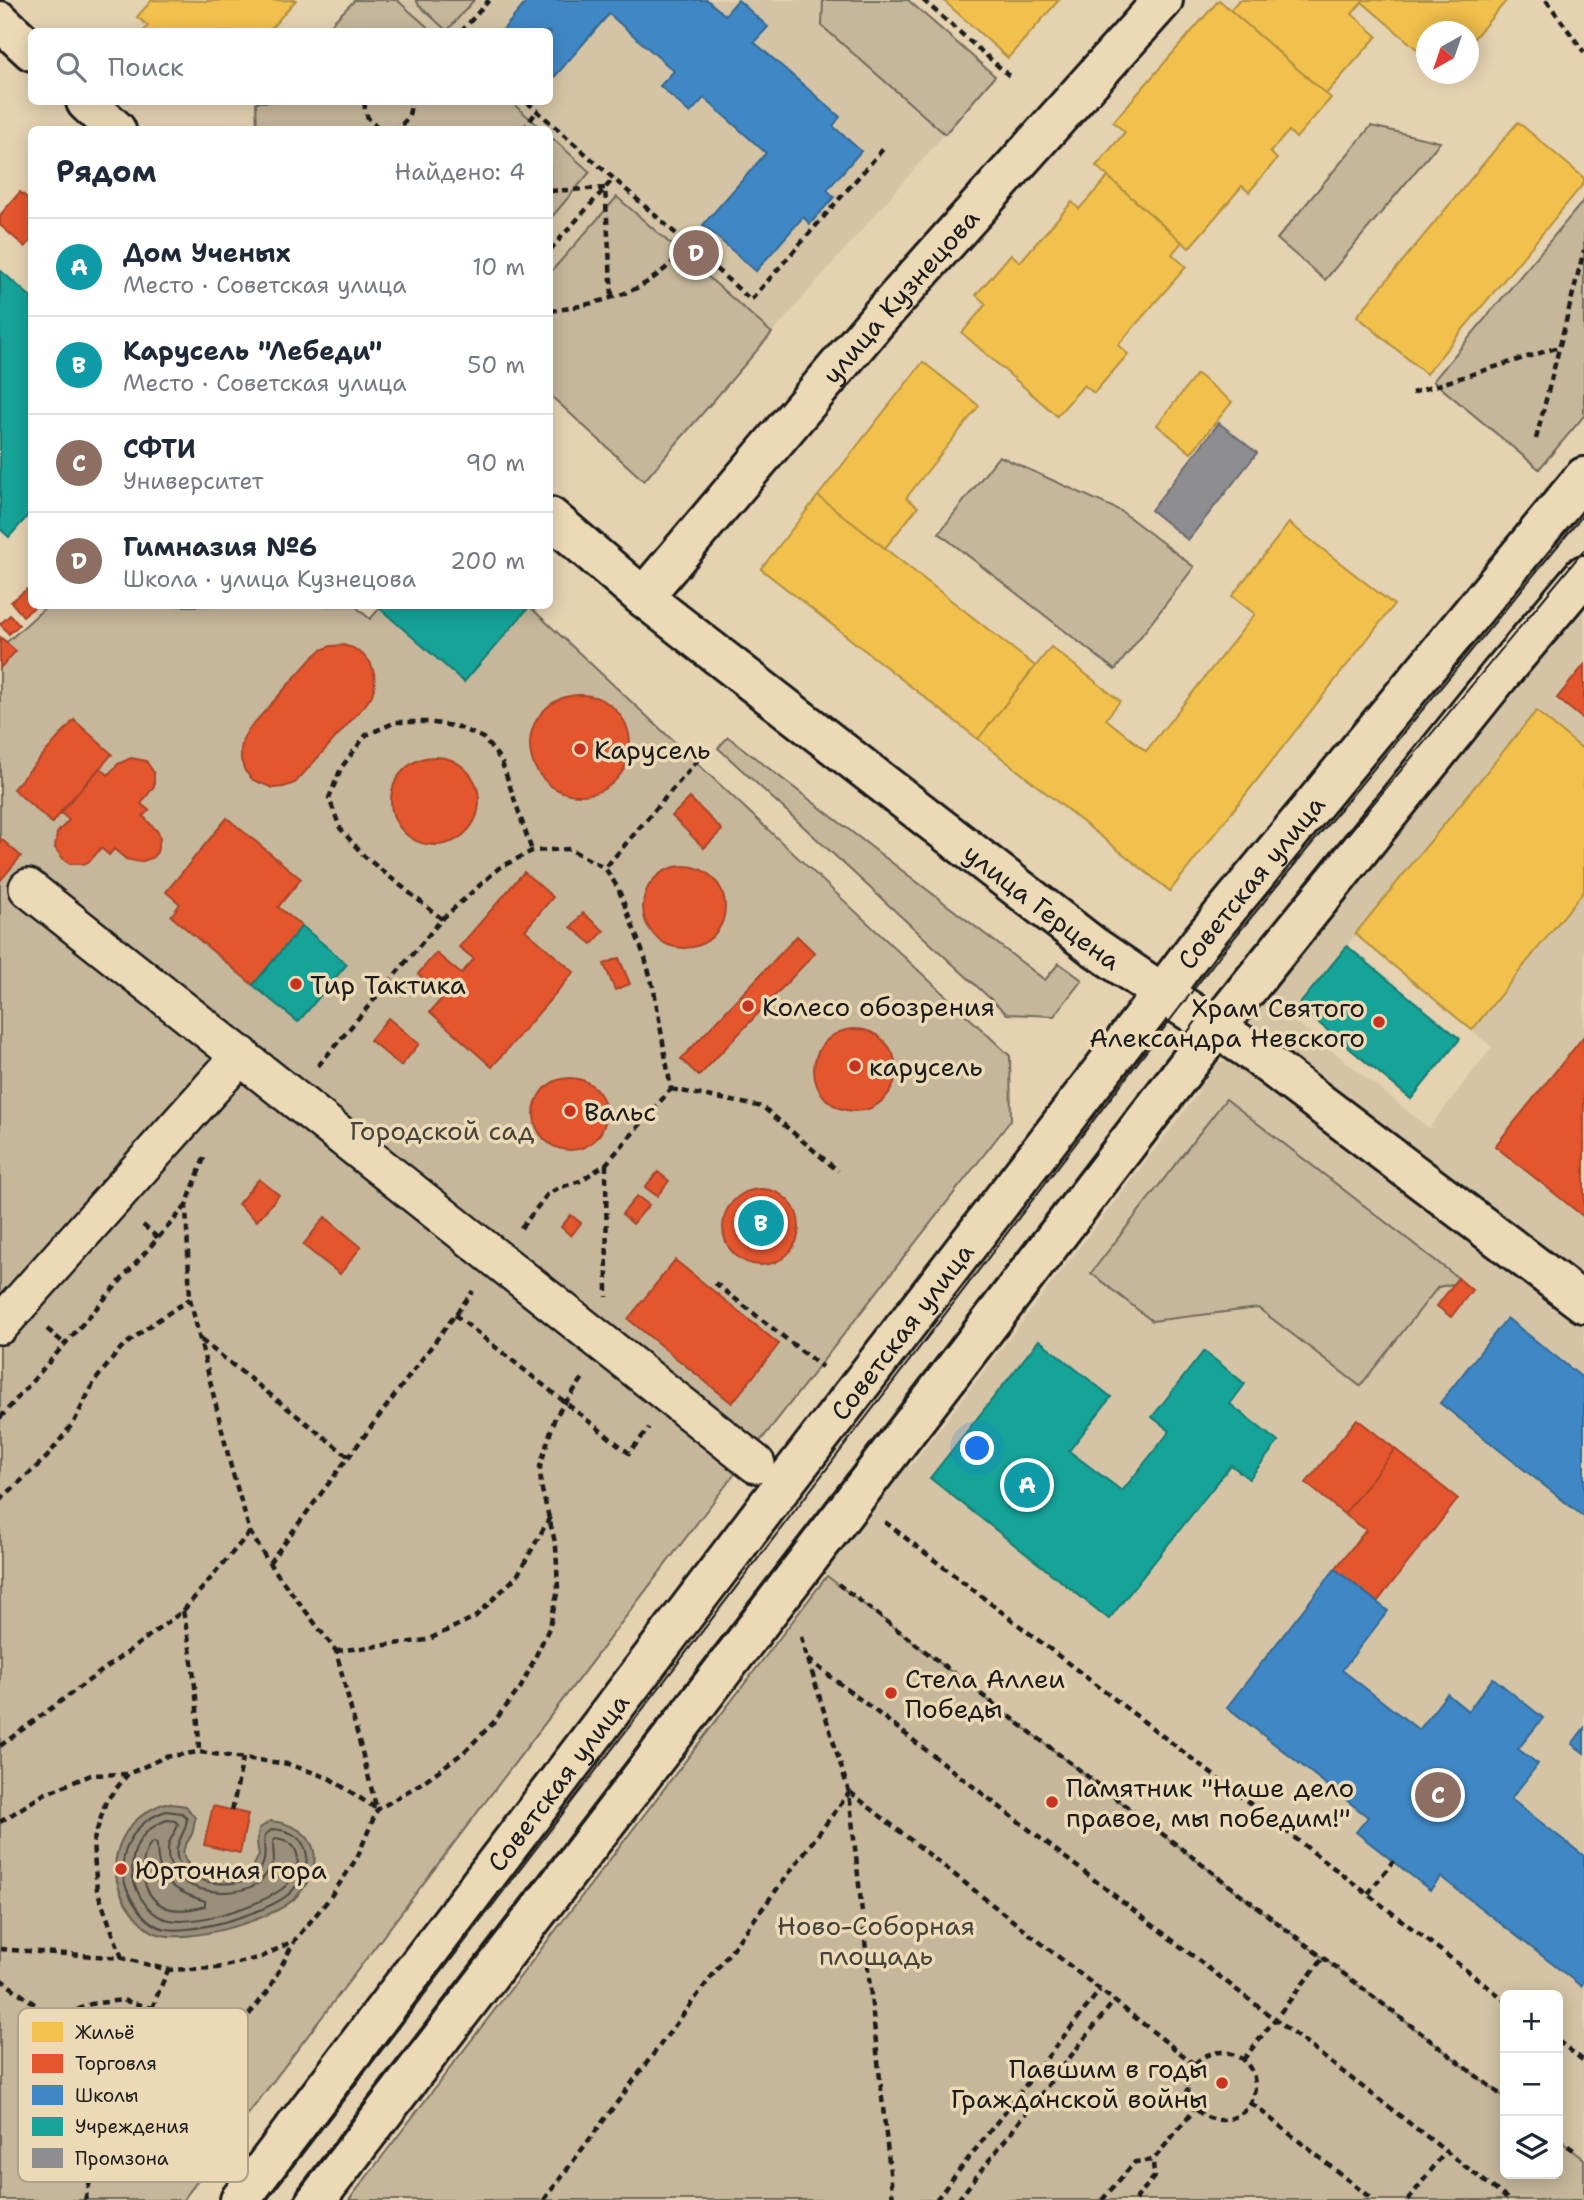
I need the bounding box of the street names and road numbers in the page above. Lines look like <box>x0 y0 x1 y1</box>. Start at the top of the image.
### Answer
street label: улица Кузнецова <box>814 201 986 391</box>
street label: Советская улица <box>1169 787 1332 976</box>
street label: улица Герцена <box>957 835 1128 977</box>
street label: Советская улица <box>822 1235 981 1427</box>
street label: Советская улица <box>479 1686 637 1878</box>

